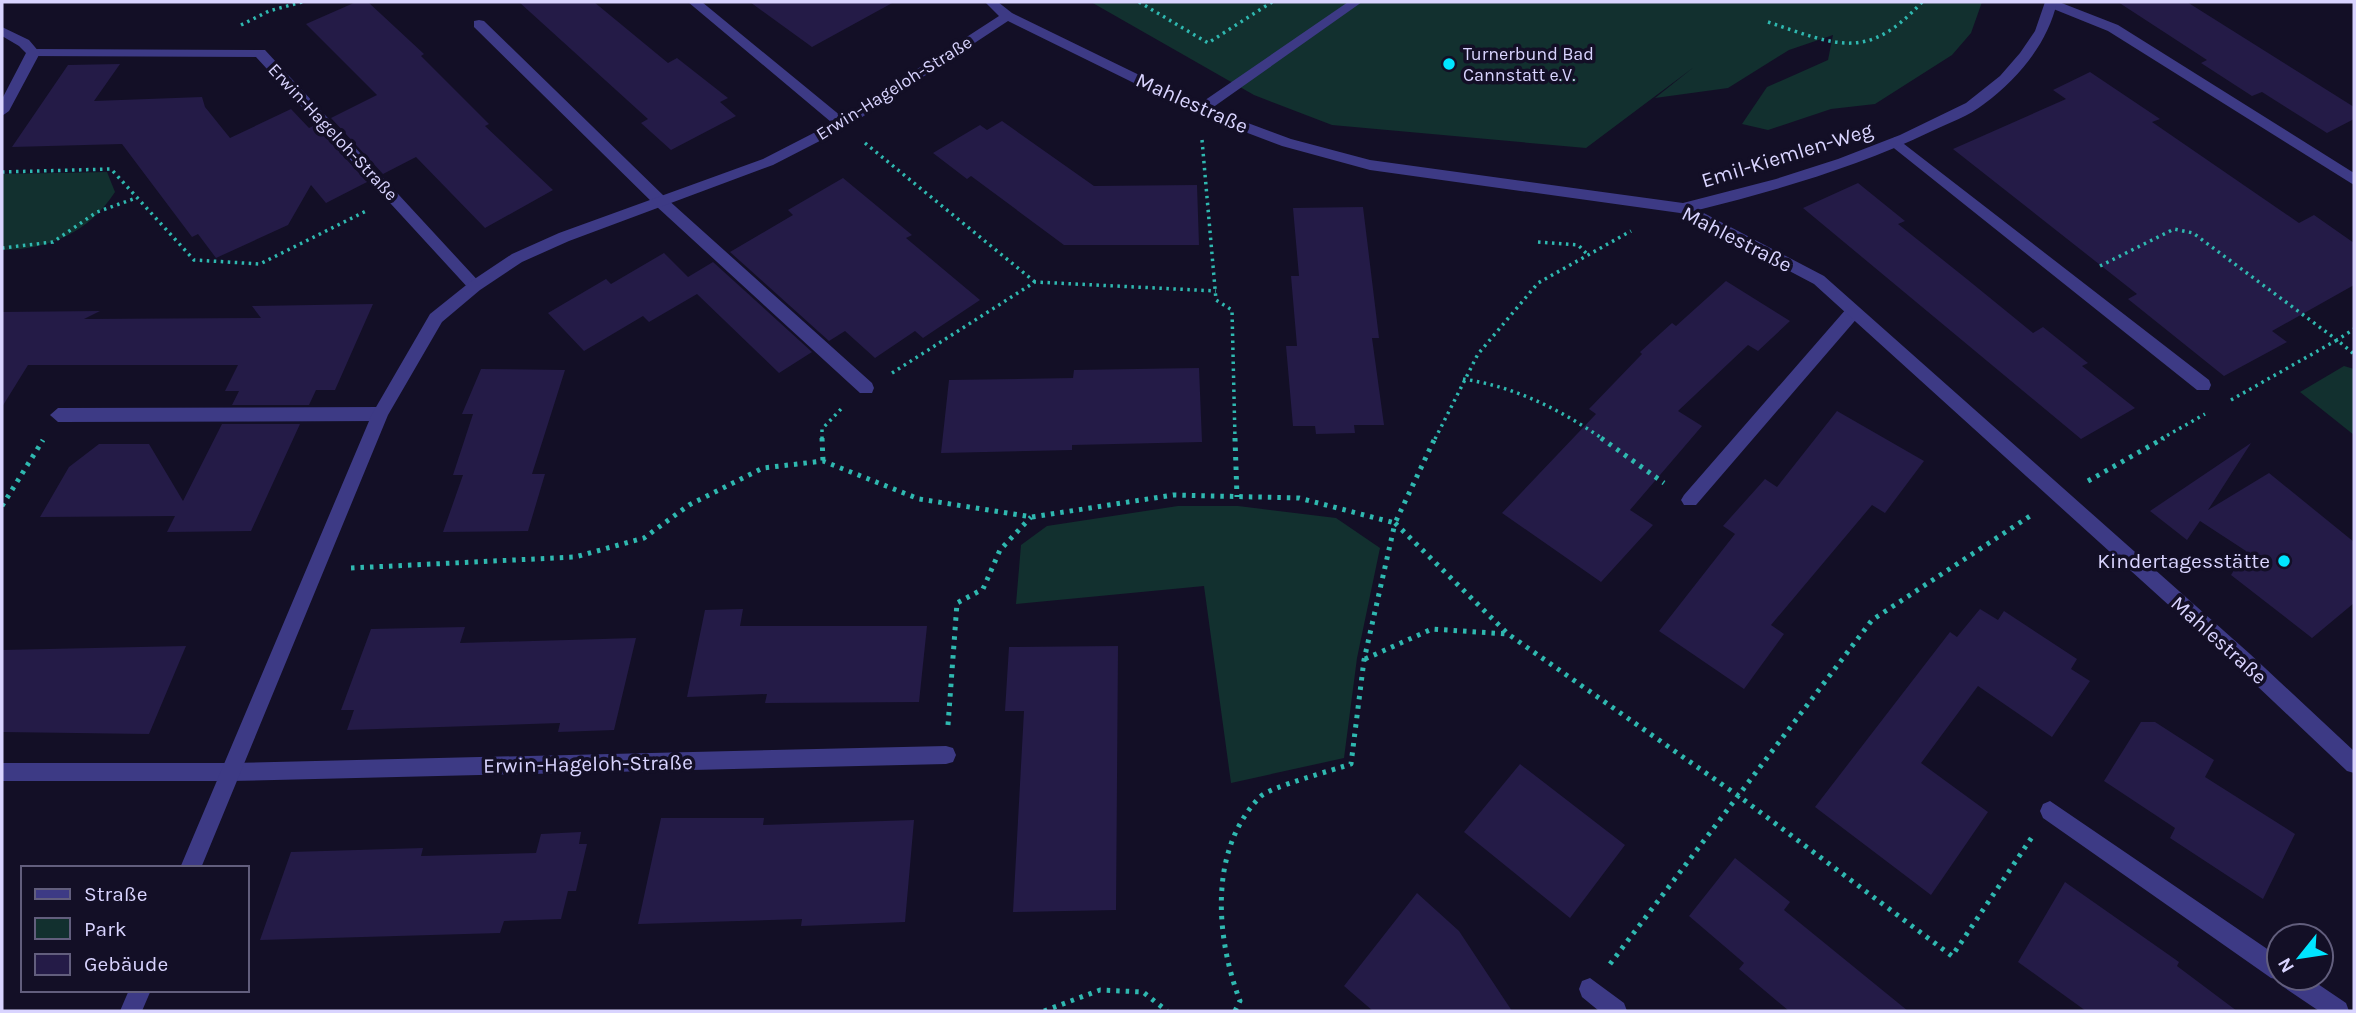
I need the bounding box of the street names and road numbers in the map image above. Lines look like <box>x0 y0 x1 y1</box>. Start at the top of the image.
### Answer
street label: Erwin-Hageloh-Straße <box>812 31 976 145</box>
street label: Erwin-Hageloh-Straße <box>264 59 402 205</box>
street label: Mahlestraße <box>1132 68 1252 138</box>
street label: Emil-Kiemlen-Weg <box>1699 118 1876 192</box>
street label: Mahlestraße <box>1678 201 1796 277</box>
street label: Mahlestraße <box>2166 591 2272 689</box>
street label: Erwin-Hageloh-Straße <box>483 750 693 778</box>

